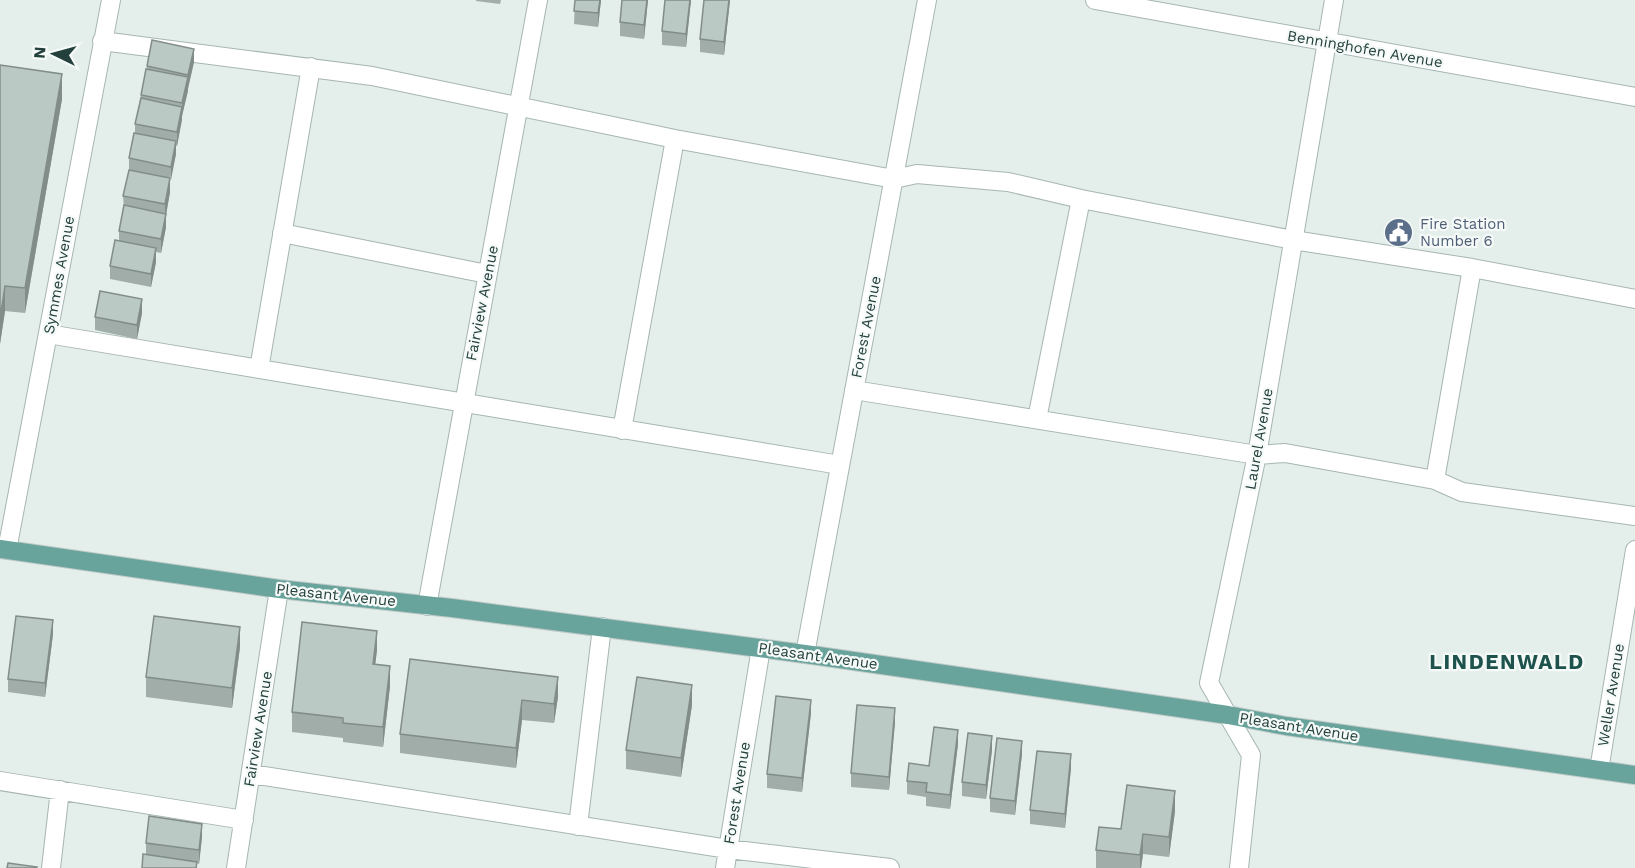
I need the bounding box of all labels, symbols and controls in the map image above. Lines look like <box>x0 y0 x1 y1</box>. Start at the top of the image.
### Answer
north arrow <box>24 24 84 84</box>
street label: Benninghofen Avenue <box>1286 26 1444 72</box>
text: N <box>30 46 50 59</box>
street label: Symmes Avenue <box>40 215 78 335</box>
place label: Fire Station Number 6 <box>1420 215 1505 250</box>
public building icon: Fire Station Number 6 <box>1383 217 1415 249</box>
street label: Fairview Avenue <box>462 244 502 362</box>
street label: Forest Avenue <box>847 274 885 380</box>
street label: Laurel Avenue <box>1241 387 1277 491</box>
street label: Pleasant Avenue <box>275 580 397 610</box>
street label: Pleasant Avenue <box>757 639 879 673</box>
street label: Weller Avenue <box>1594 642 1628 748</box>
district label: LINDENWALD <box>1429 649 1585 674</box>
street label: Fairview Avenue <box>240 670 276 788</box>
street label: Pleasant Avenue <box>1238 709 1360 745</box>
street label: Forest Avenue <box>720 740 754 846</box>

